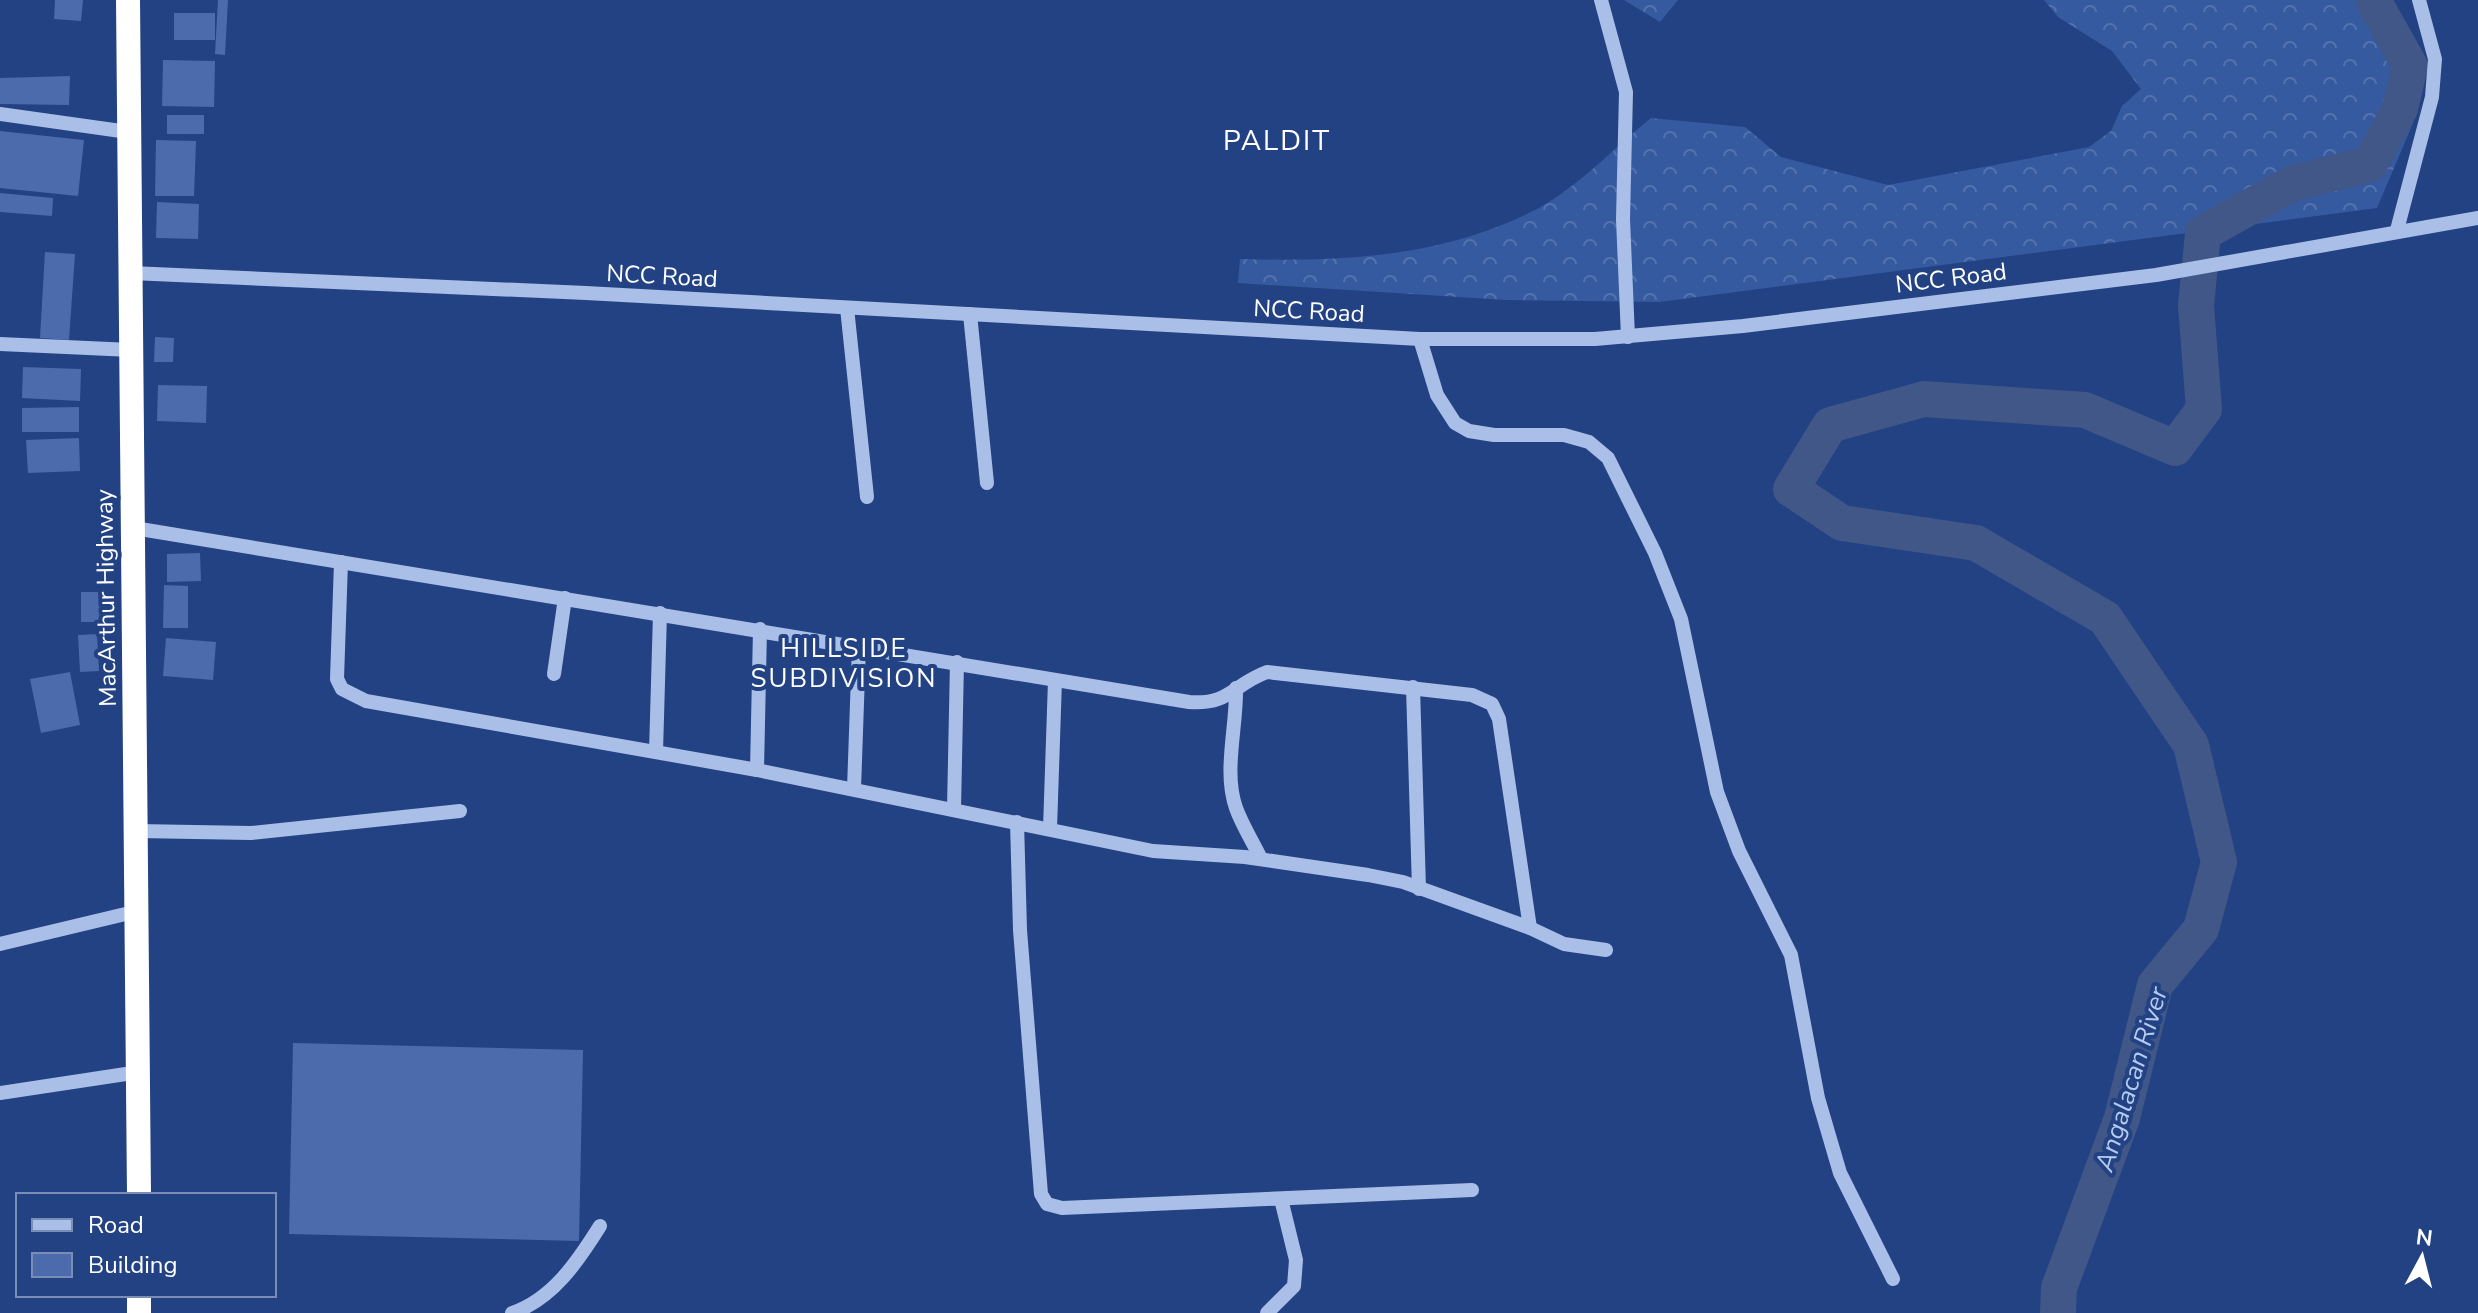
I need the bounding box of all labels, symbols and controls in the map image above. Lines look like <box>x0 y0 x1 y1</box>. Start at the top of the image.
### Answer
district label: PALDIT <box>1223 122 1331 160</box>
street label: NCC Road <box>1894 255 2008 301</box>
street label: NCC Road <box>605 257 719 295</box>
street label: NCC Road <box>1252 292 1366 330</box>
street label: MacArthur Highway <box>88 488 124 707</box>
district label: HILLSIDE SUBDIVISION <box>751 631 937 696</box>
water label: Angalacan River <box>2087 982 2176 1177</box>
legend <box>16 1193 276 1297</box>
text: Road <box>88 1209 144 1241</box>
north arrow <box>2382 1217 2462 1297</box>
text: N <box>2414 1222 2434 1254</box>
text: Building <box>88 1249 178 1281</box>

